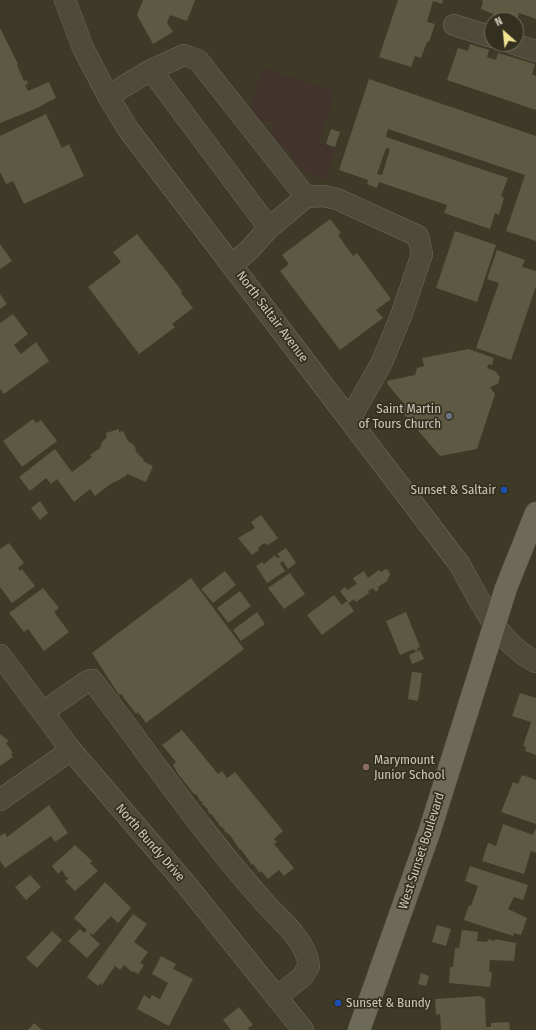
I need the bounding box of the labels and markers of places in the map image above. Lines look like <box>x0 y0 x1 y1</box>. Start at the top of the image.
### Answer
place label: Saint Martin of Tours Church <box>359 401 441 432</box>
marker: Saint Martin of Tours Church <box>444 411 454 421</box>
place label: Sunset & Saltair <box>410 482 496 498</box>
marker: Sunset & Saltair <box>499 485 509 495</box>
place label: Marymount Junior School <box>374 752 445 783</box>
marker: Marymount Junior School <box>361 762 371 772</box>
place label: Sunset & Bundy <box>346 995 431 1011</box>
marker: Sunset & Bundy <box>333 998 343 1008</box>

